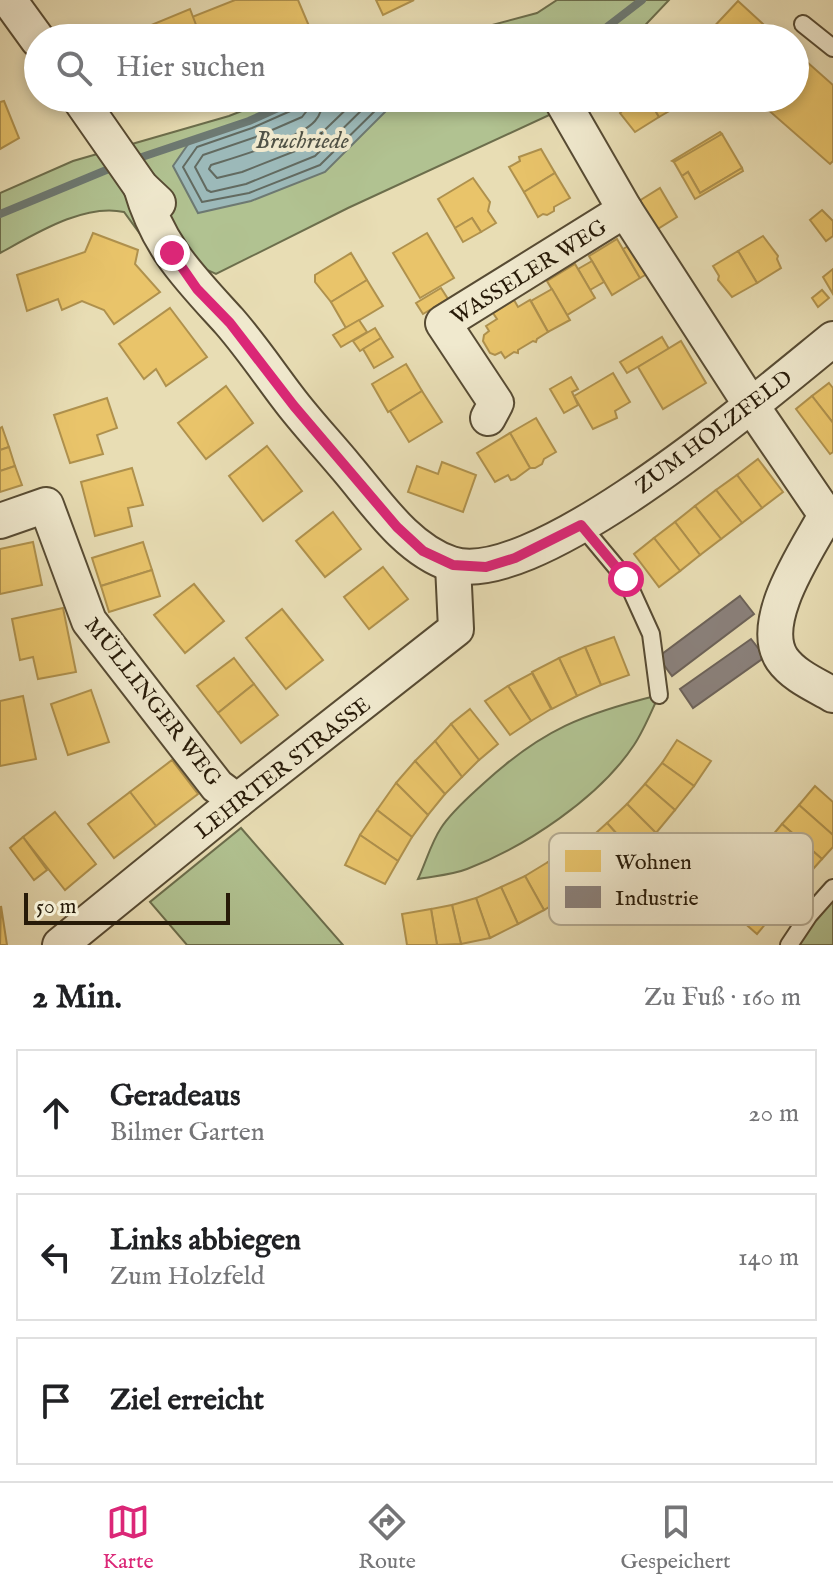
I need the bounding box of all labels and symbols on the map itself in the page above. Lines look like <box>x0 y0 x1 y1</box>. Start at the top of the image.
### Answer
water label: Bruchriede <box>255 126 349 157</box>
street label: WASSELER WEG <box>446 213 613 332</box>
route end <box>154 235 190 271</box>
street label: ZUM HOLZFELD <box>630 364 798 501</box>
route start <box>608 561 644 597</box>
street label: MÜLLINGER WEG <box>78 612 227 793</box>
street label: LEHRTER STRASSE <box>190 691 377 846</box>
legend <box>549 833 813 925</box>
text: Wohnen <box>615 849 692 877</box>
text: Industrie <box>615 885 699 913</box>
scale bar <box>24 889 230 925</box>

